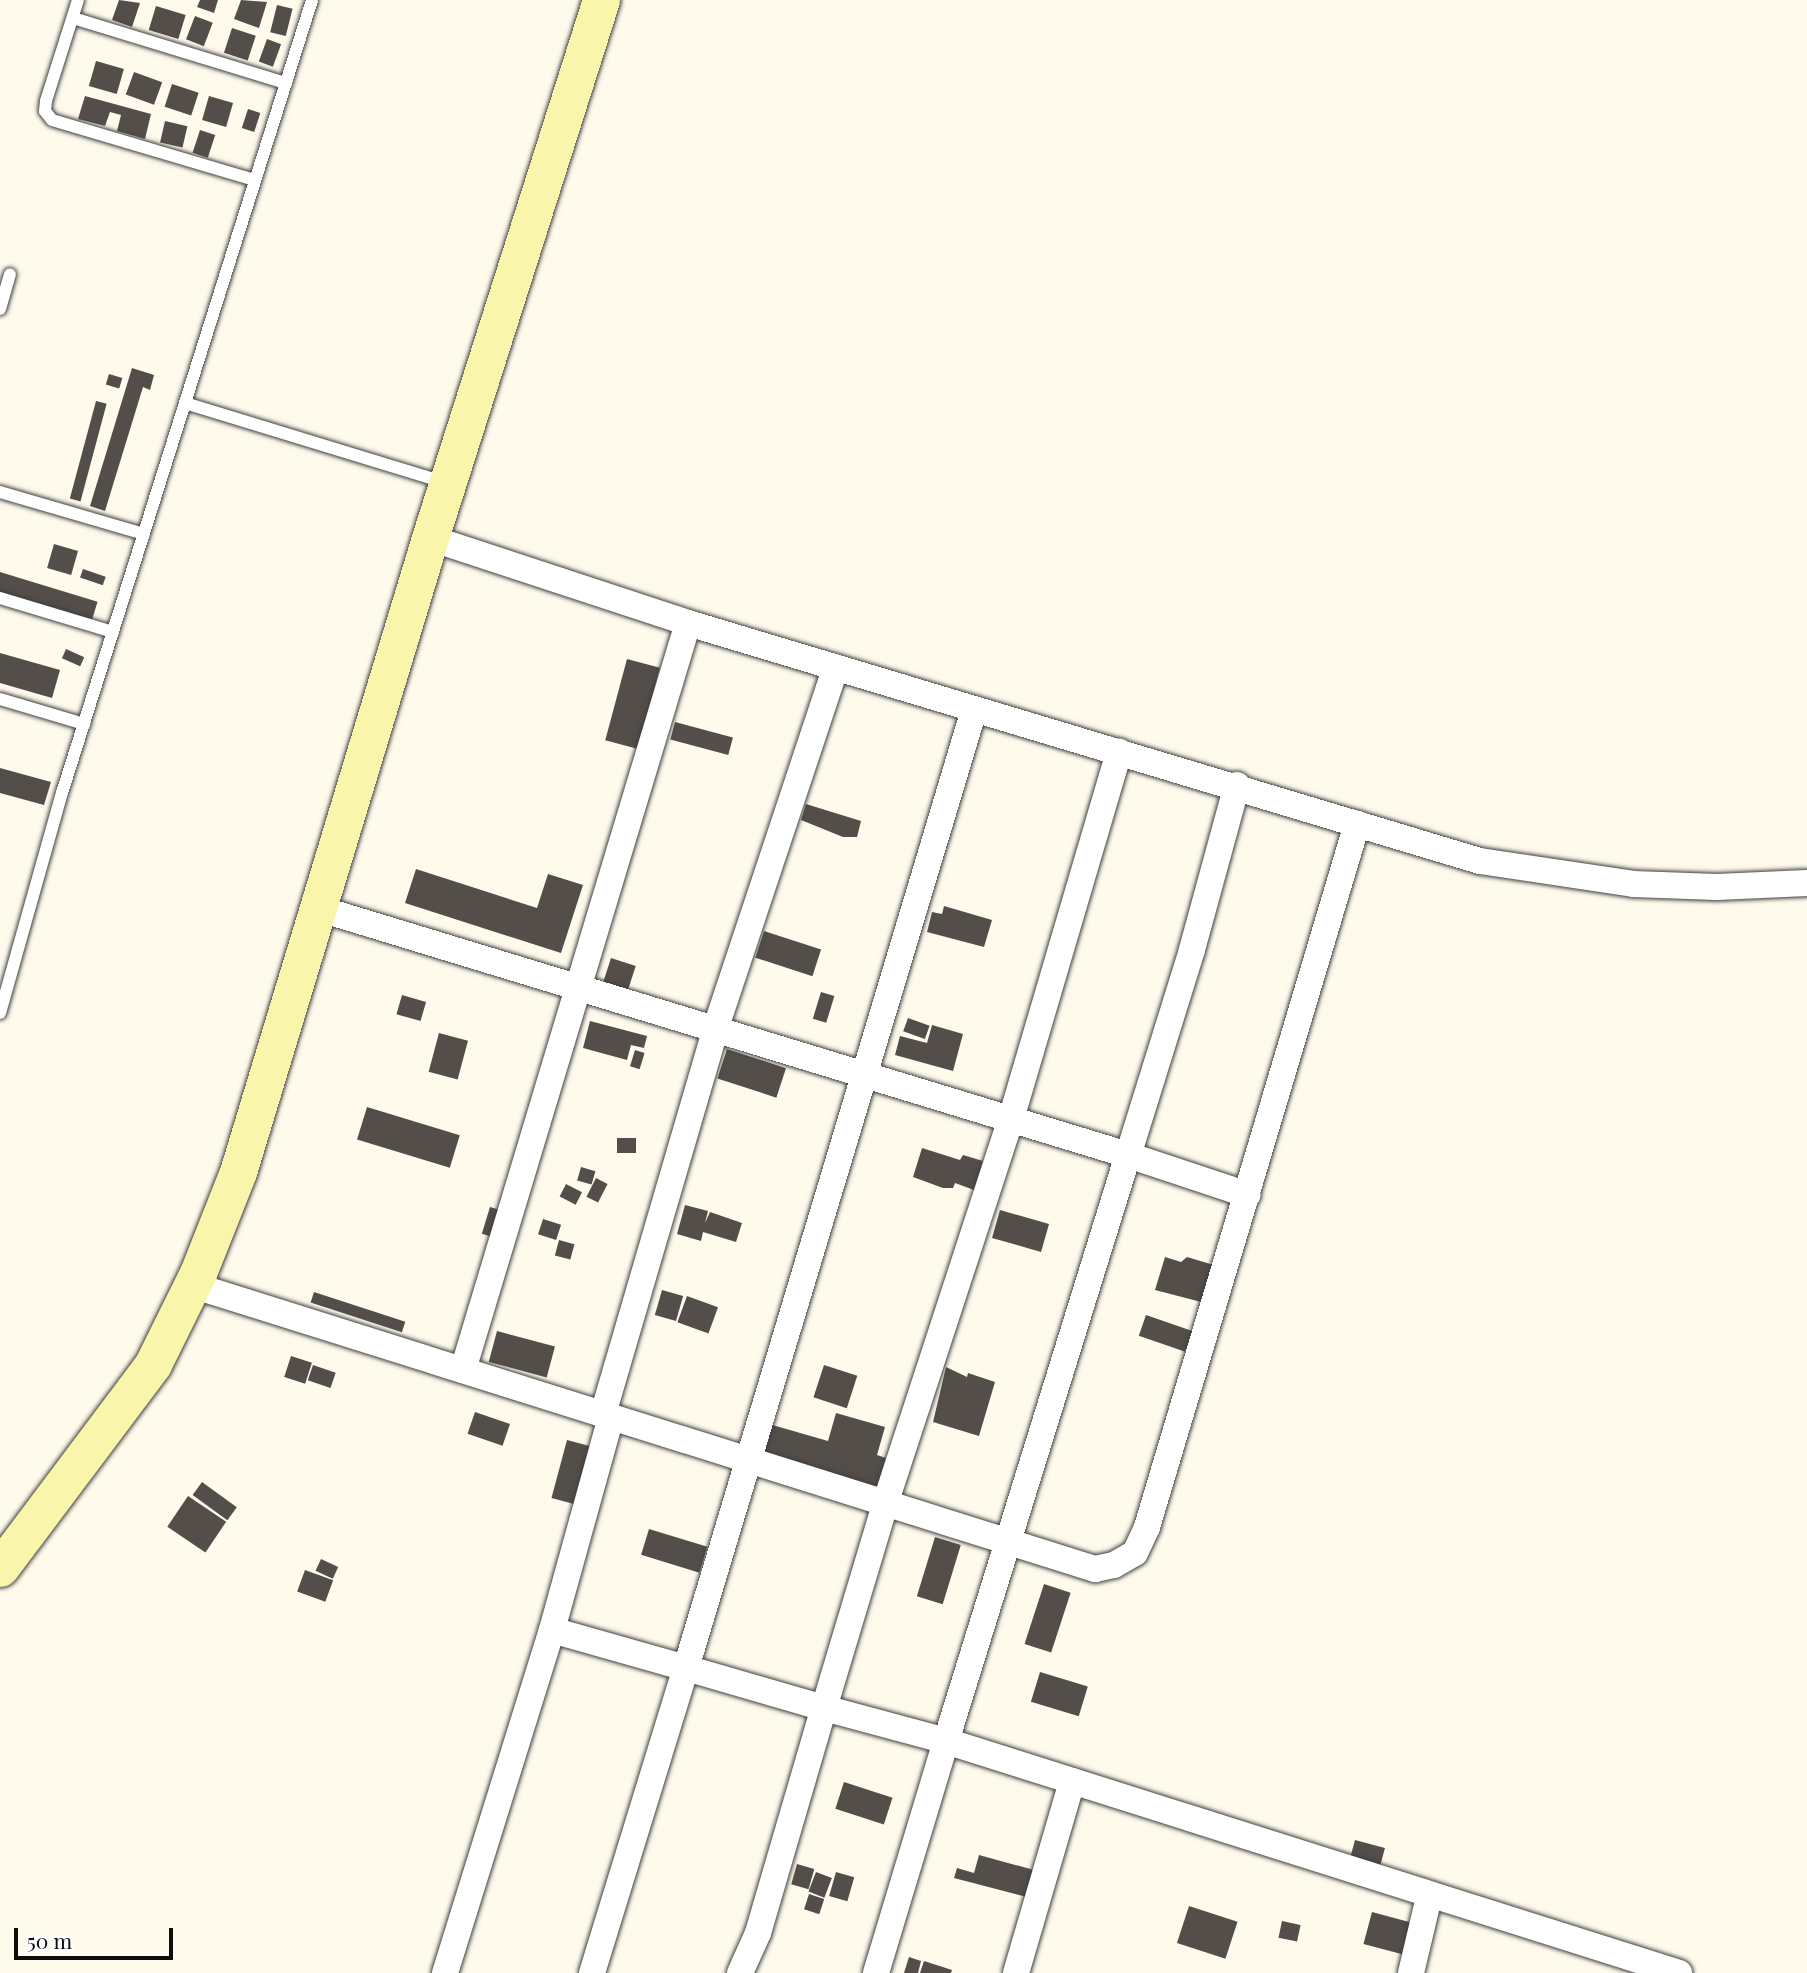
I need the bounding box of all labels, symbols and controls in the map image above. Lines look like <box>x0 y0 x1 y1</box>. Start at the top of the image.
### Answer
scale bar <box>18 1913 177 1957</box>
text: 50 m <box>27 1926 72 1954</box>

